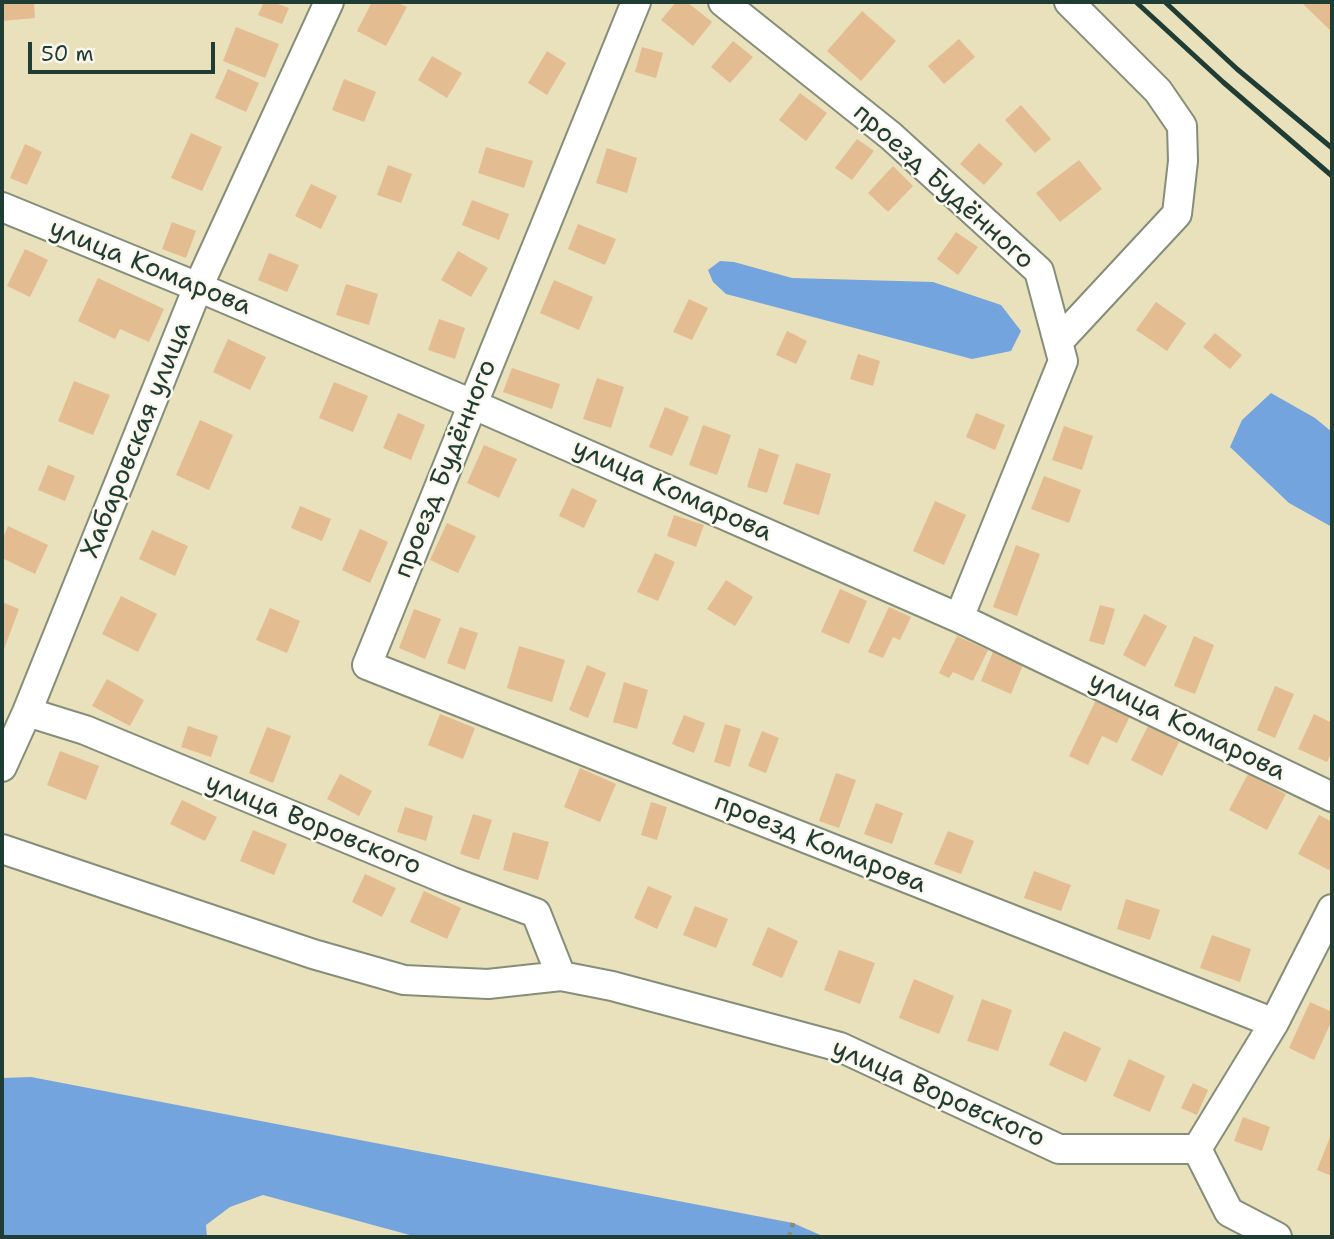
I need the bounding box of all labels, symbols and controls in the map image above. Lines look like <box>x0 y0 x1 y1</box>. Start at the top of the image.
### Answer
scale bar <box>32 28 219 72</box>
text: 50 m <box>41 40 94 68</box>
street label: проезд Будённого <box>846 98 1040 276</box>
street label: улица Комарова <box>44 213 256 323</box>
street label: Хабаровская улица <box>75 317 199 563</box>
street label: проезд Будённого <box>388 355 504 583</box>
street label: улица Комарова <box>567 433 777 549</box>
street label: улица Комарова <box>1083 666 1291 788</box>
street label: улица Воровского <box>200 767 426 883</box>
street label: проезд Комарова <box>709 787 931 901</box>
street label: улица Воровского <box>827 1033 1049 1155</box>

